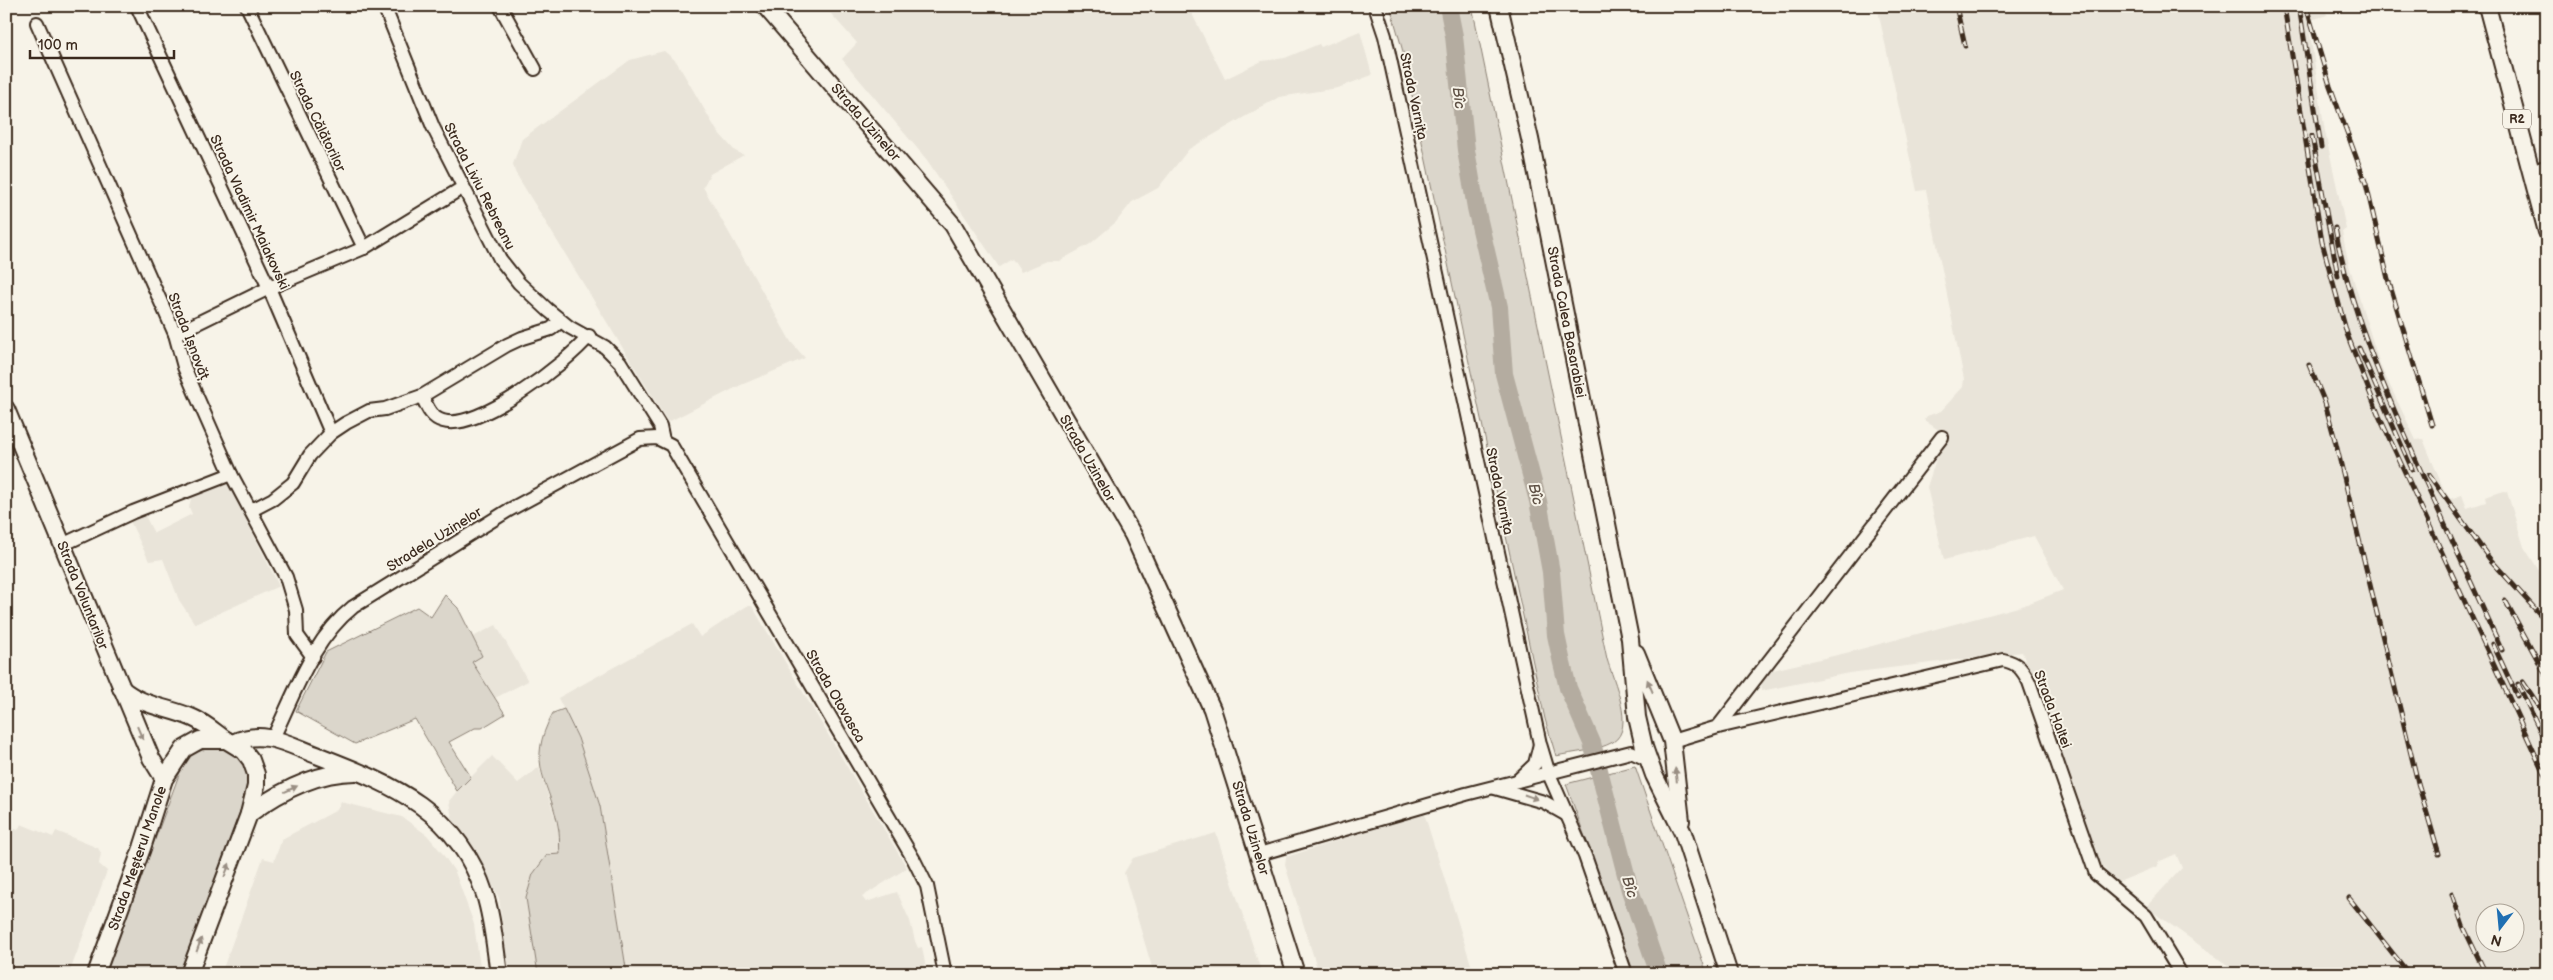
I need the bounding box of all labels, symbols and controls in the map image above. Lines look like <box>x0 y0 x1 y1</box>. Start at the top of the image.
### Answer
scale bar <box>30 28 174 60</box>
text: 100 m <box>38 36 78 55</box>
street label: Strada Varnița <box>1396 51 1431 141</box>
street label: Strada Călătorilor <box>286 68 350 175</box>
street label: Strada Uzinelor <box>827 80 905 165</box>
water label: Bîc <box>1448 86 1469 110</box>
road number: R2 <box>2503 110 2531 128</box>
street label: Strada Liviu Rebreanu <box>440 120 519 253</box>
street label: Strada Vladimir Maiakovski <box>206 132 293 292</box>
street label: Strada Calea Basarabiei <box>1543 245 1590 399</box>
street label: Strada Ișnovăț <box>164 290 213 382</box>
street label: Strada Uzinelor <box>1056 412 1120 506</box>
street label: Strada Varnița <box>1482 446 1517 536</box>
water label: Bîc <box>1524 481 1547 507</box>
street label: Stradela Uzinelor <box>384 503 486 576</box>
street label: Strada Voluntarilor <box>53 539 112 653</box>
street label: Strada Otovasca <box>802 647 869 746</box>
street label: Strada Haltei <box>2030 668 2075 750</box>
one-way arrow <box>1646 679 1653 694</box>
one-way arrow <box>136 726 144 741</box>
one-way arrow <box>1672 767 1680 783</box>
street label: Strada Uzinelor <box>1228 779 1273 878</box>
street label: Strada Meșterul Manole <box>105 784 170 933</box>
one-way arrow <box>284 785 298 793</box>
one-way arrow <box>1524 794 1539 802</box>
one-way arrow <box>223 862 231 877</box>
water label: Bîc <box>1617 874 1642 900</box>
north arrow <box>2476 902 2526 952</box>
text: N <box>2489 930 2504 950</box>
one-way arrow <box>196 937 203 952</box>

